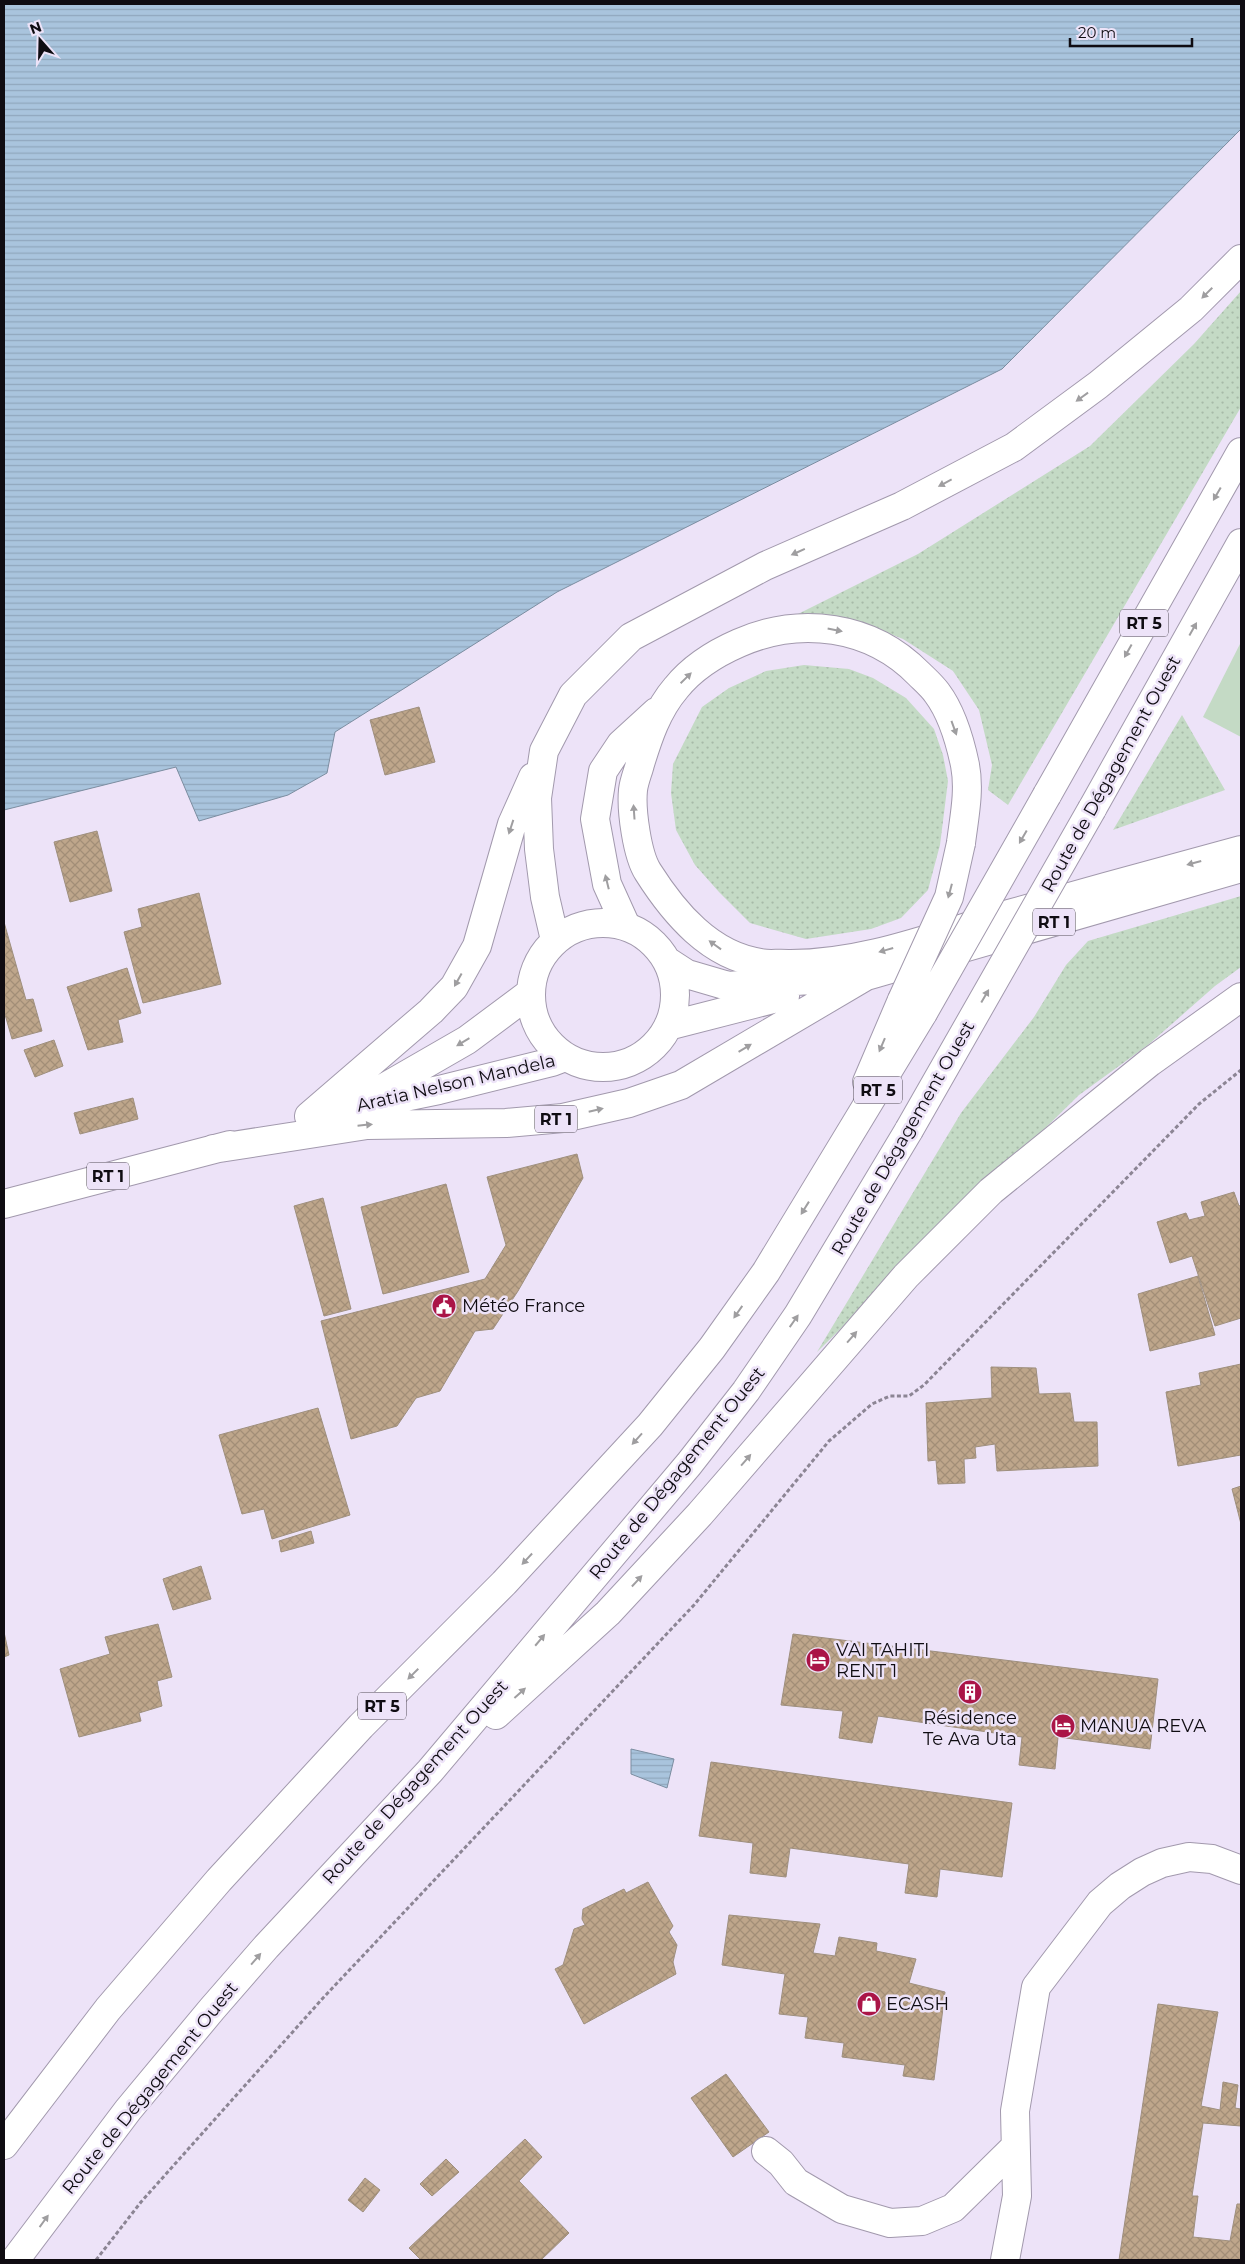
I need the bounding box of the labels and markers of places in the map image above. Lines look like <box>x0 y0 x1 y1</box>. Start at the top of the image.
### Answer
public building icon: Météo France <box>431 1293 457 1319</box>
place label: Météo France <box>462 1295 585 1317</box>
place label: VAI TAHITI RENT 1 <box>836 1639 929 1682</box>
hotel icon: VAI TAHITI RENT 1 <box>805 1647 831 1673</box>
building icon: Résidence Te Ava Uta <box>957 1679 983 1705</box>
place label: Résidence Te Ava Uta <box>923 1707 1017 1750</box>
hotel icon: MANUA REVA <box>1050 1713 1076 1739</box>
place label: MANUA REVA <box>1080 1715 1206 1737</box>
shop icon: ECASH <box>856 1991 882 2017</box>
place label: ECASH <box>886 1993 949 2015</box>

